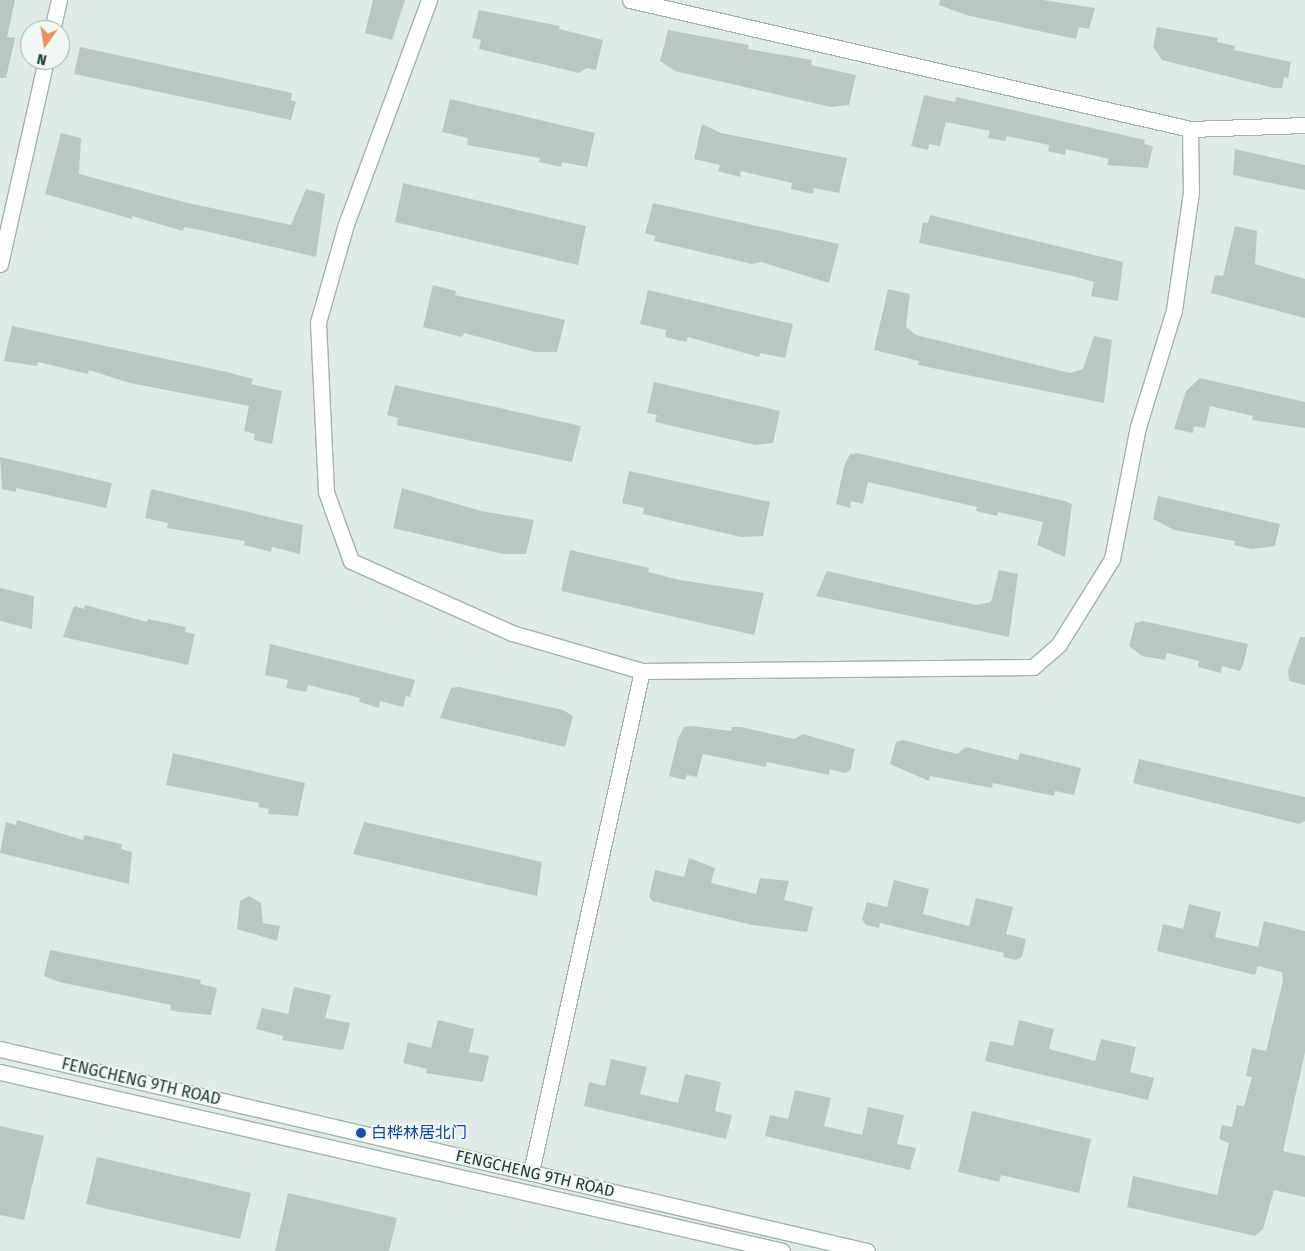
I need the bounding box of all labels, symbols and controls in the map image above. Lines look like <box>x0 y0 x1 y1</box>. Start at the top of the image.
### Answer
north arrow <box>20 20 70 70</box>
text: N <box>35 50 48 68</box>
street label: FENGCHENG 9TH ROAD <box>60 1054 222 1110</box>
place label: 白桦林居北门 <box>371 1123 467 1143</box>
marker: 白桦林居北门 <box>355 1127 367 1139</box>
street label: FENGCHENG 9TH ROAD <box>454 1146 616 1202</box>

